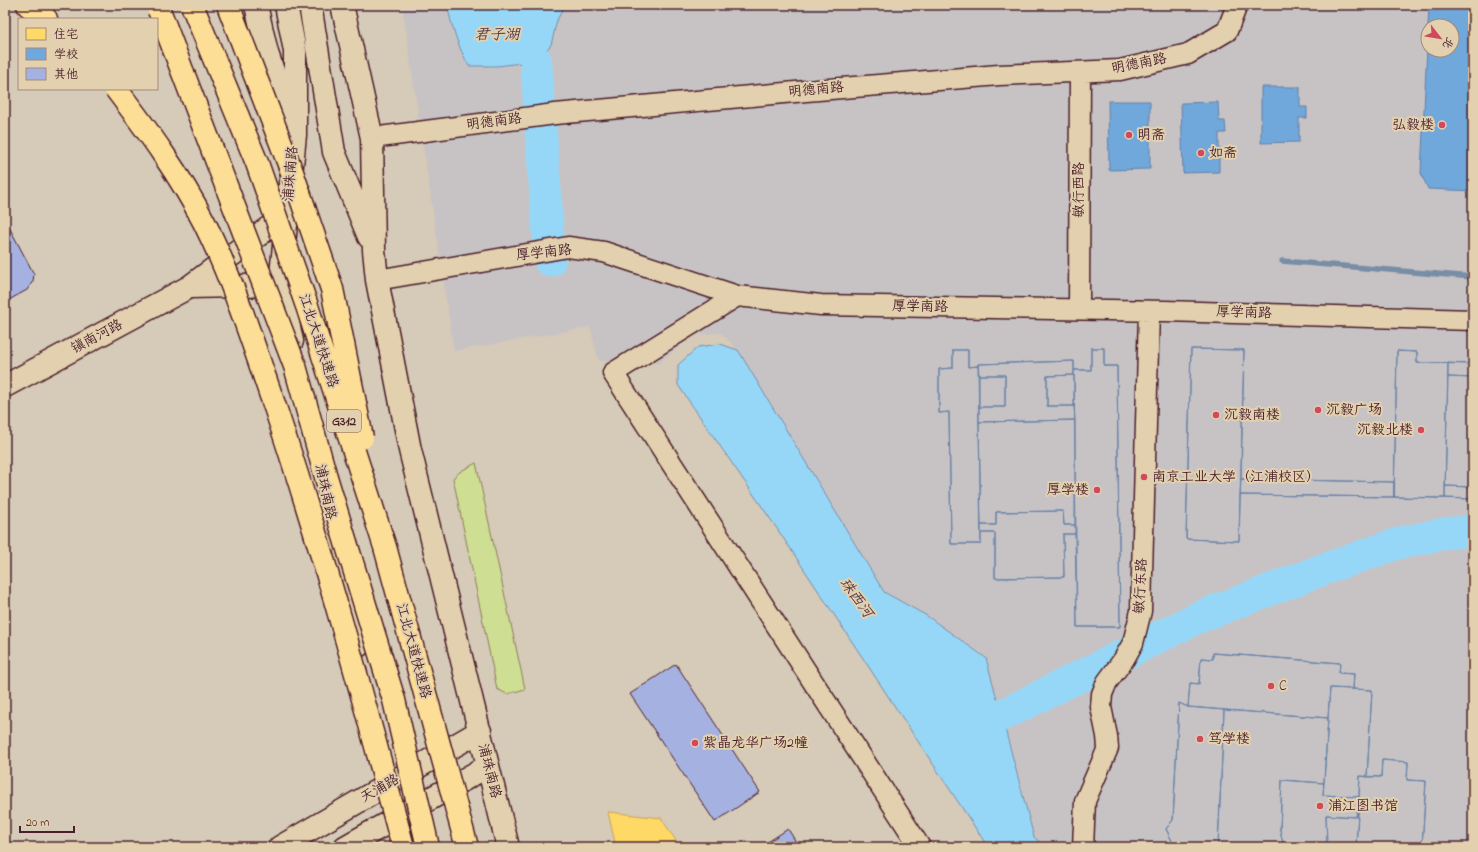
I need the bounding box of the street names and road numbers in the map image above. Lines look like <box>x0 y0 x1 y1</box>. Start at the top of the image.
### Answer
street label: 明德南路 <box>1110 48 1168 80</box>
street label: 明德南路 <box>787 77 845 103</box>
street label: 明德南路 <box>465 108 523 136</box>
street label: 浦珠南路 <box>278 145 304 203</box>
street label: 敏行西路 <box>1069 162 1090 218</box>
street label: 厚学南路 <box>515 240 573 266</box>
street label: 江北大道快速路 <box>293 291 343 391</box>
street label: 厚学南路 <box>892 296 948 318</box>
street label: 厚学南路 <box>1216 302 1272 324</box>
street label: 镇南河路 <box>67 315 127 359</box>
road number: G312 <box>327 410 361 432</box>
street label: 浦珠南路 <box>309 462 341 522</box>
street label: 敏行东路 <box>1129 557 1153 615</box>
street label: 江北大道快速路 <box>390 601 436 701</box>
street label: 浦珠南路 <box>472 741 506 801</box>
street label: 天浦路 <box>357 769 403 809</box>

